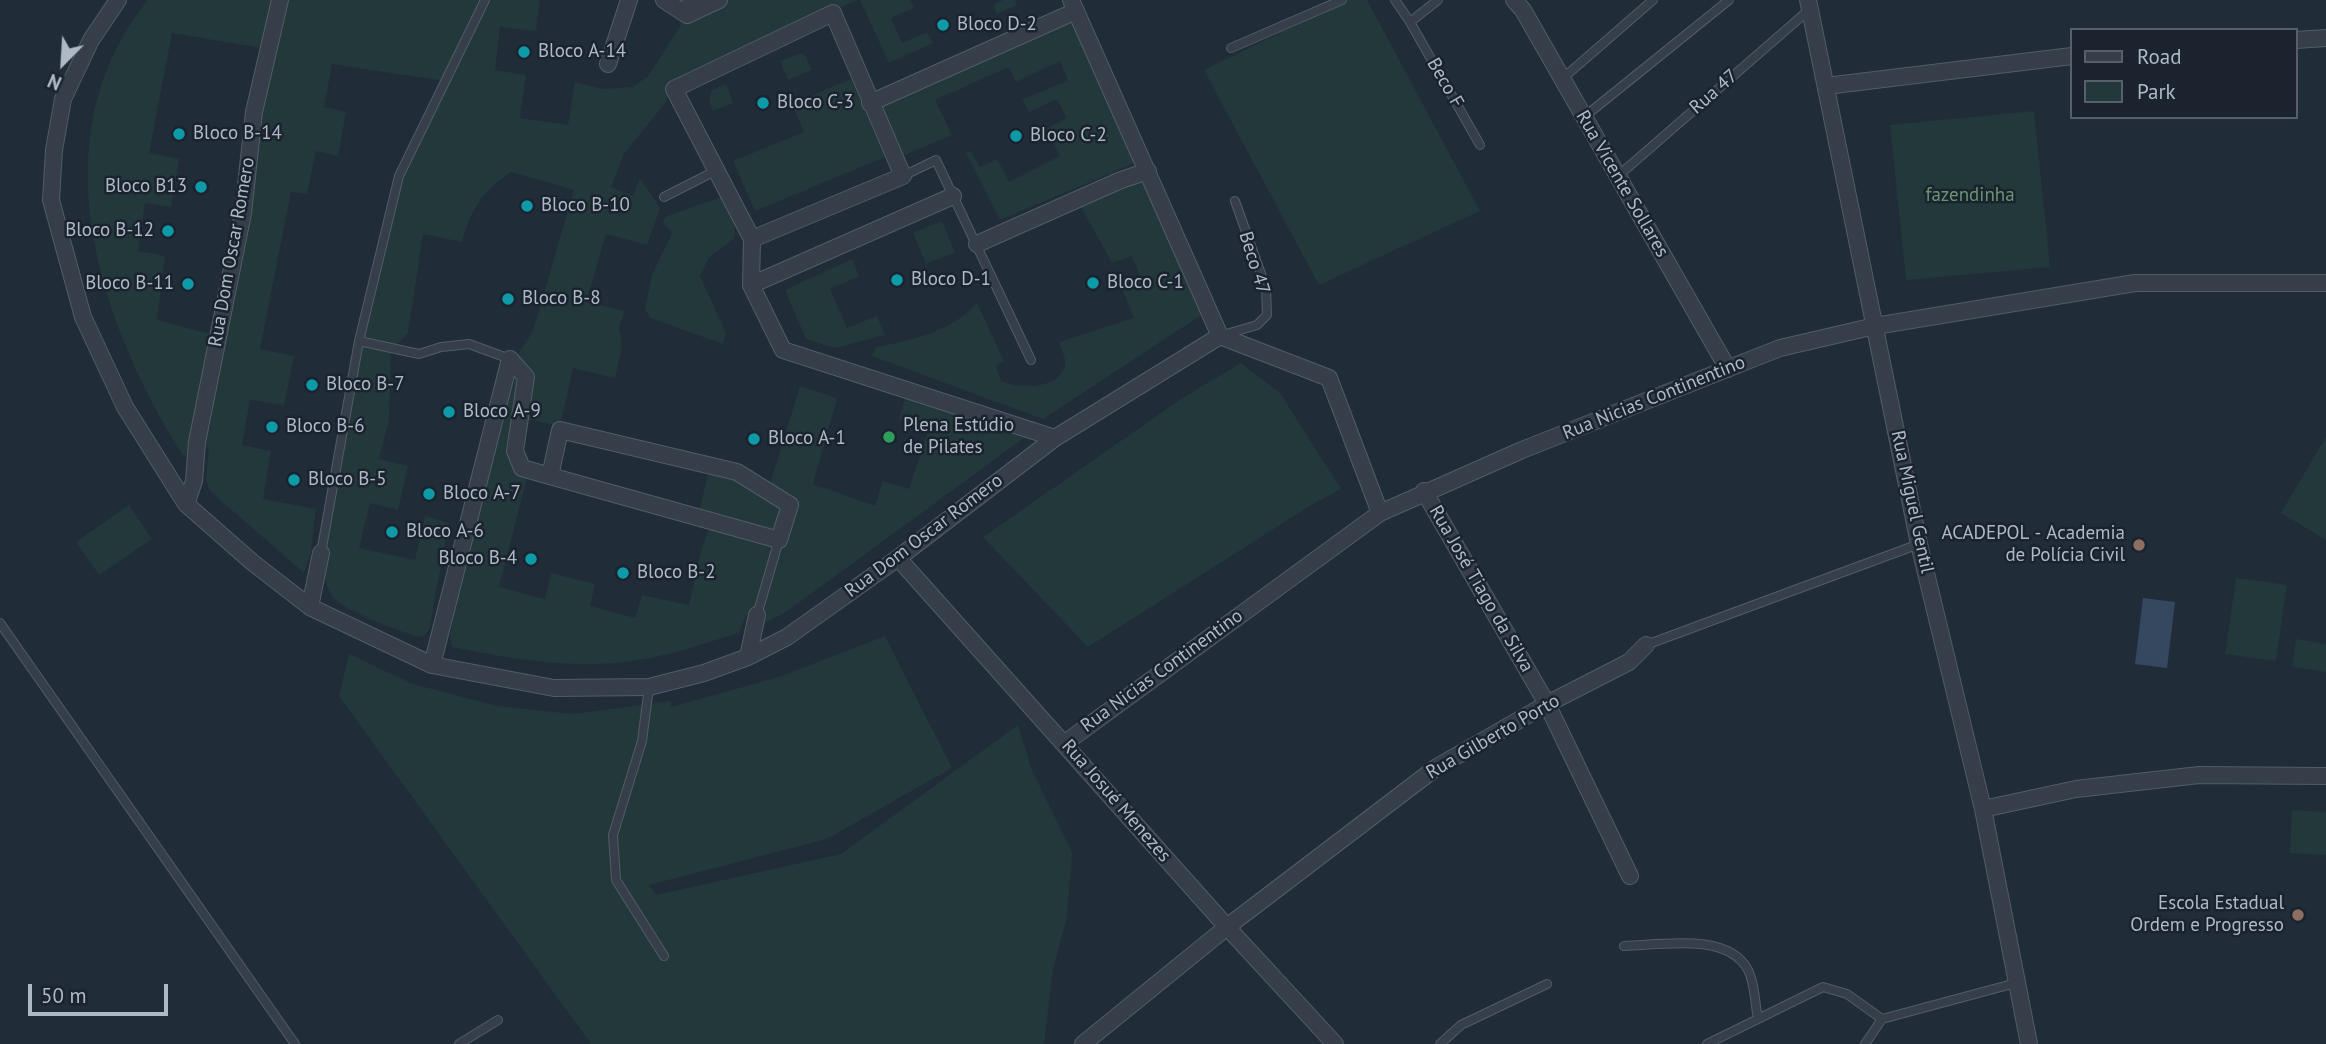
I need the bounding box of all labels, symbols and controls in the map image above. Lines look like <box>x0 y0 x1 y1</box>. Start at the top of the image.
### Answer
place label: Bloco D-2 <box>957 14 1037 36</box>
marker: Bloco D-2 <box>935 17 951 33</box>
north arrow <box>28 28 98 98</box>
legend <box>2070 28 2298 119</box>
place label: Bloco A-14 <box>538 41 626 63</box>
text: Road <box>2137 43 2181 70</box>
marker: Bloco A-14 <box>516 44 532 60</box>
street label: Beco F <box>1422 54 1468 112</box>
street label: Rua 47 <box>1685 65 1743 119</box>
text: N <box>44 69 65 96</box>
text: Park <box>2137 78 2176 105</box>
place label: Bloco C-3 <box>777 92 854 114</box>
marker: Bloco C-3 <box>755 95 771 111</box>
street label: Rua Vicente Sollares <box>1571 107 1673 261</box>
place label: Bloco B-14 <box>193 123 282 145</box>
place label: Bloco C-2 <box>1030 125 1107 147</box>
marker: Bloco B-14 <box>171 126 187 142</box>
marker: Bloco C-2 <box>1008 128 1024 144</box>
street label: Rua Dom Oscar Romero <box>204 156 260 348</box>
place label: Bloco B13 <box>105 176 187 198</box>
marker: Bloco B13 <box>193 179 209 195</box>
park label: fazendinha <box>1925 185 2015 207</box>
place label: Bloco B-10 <box>541 195 630 217</box>
marker: Bloco B-10 <box>519 198 535 214</box>
place label: Bloco B-12 <box>65 220 154 242</box>
marker: Bloco B-12 <box>160 223 176 239</box>
street label: Beco 47 <box>1234 229 1274 297</box>
place label: Bloco D-1 <box>911 269 991 291</box>
marker: Bloco D-1 <box>889 272 905 288</box>
place label: Bloco C-1 <box>1107 272 1184 294</box>
place label: Bloco B-11 <box>85 273 174 295</box>
marker: Bloco C-1 <box>1085 275 1101 291</box>
marker: Bloco B-11 <box>180 276 196 292</box>
place label: Bloco B-8 <box>522 288 601 310</box>
marker: Bloco B-8 <box>500 291 516 307</box>
street label: Rua Nicias Continentino <box>1559 351 1749 445</box>
place label: Bloco B-7 <box>326 374 405 396</box>
marker: Bloco B-7 <box>304 377 320 393</box>
place label: Bloco A-9 <box>463 401 541 423</box>
marker: Bloco A-9 <box>441 404 457 420</box>
place label: Plena Estúdio de Pilates <box>903 415 1014 459</box>
place label: Bloco B-6 <box>286 416 365 438</box>
marker: Bloco B-6 <box>264 419 280 435</box>
place label: Bloco A-1 <box>768 428 846 450</box>
street label: Rua Miguel Gentil <box>1886 428 1938 576</box>
marker: Plena Estúdio de Pilates <box>881 429 897 445</box>
marker: Bloco A-1 <box>746 431 762 447</box>
place label: Bloco B-5 <box>308 469 387 491</box>
street label: Rua Dom Oscar Romero <box>841 469 1007 603</box>
marker: Bloco B-5 <box>286 472 302 488</box>
place label: Bloco A-7 <box>443 483 521 505</box>
marker: Bloco A-7 <box>421 486 437 502</box>
street label: Rua José Tiago da Silva <box>1424 502 1538 676</box>
place label: Bloco A-6 <box>406 521 484 543</box>
place label: ACADEPOL - Academia de Polícia Civil <box>1942 523 2125 567</box>
marker: Bloco A-6 <box>384 524 400 540</box>
marker: ACADEPOL - Academia de Polícia Civil <box>2131 537 2147 553</box>
place label: Bloco B-4 <box>438 548 517 570</box>
marker: Bloco B-4 <box>523 551 539 567</box>
place label: Bloco B-2 <box>637 562 716 584</box>
marker: Bloco B-2 <box>615 565 631 581</box>
street label: Rua Nicias Continentino <box>1077 605 1247 737</box>
street label: Rua Gilberto Porto <box>1422 690 1564 784</box>
street label: Rua Josué Menezes <box>1057 735 1175 867</box>
place label: Escola Estadual Ordem e Progresso <box>2130 893 2284 937</box>
marker: Escola Estadual Ordem e Progresso <box>2290 907 2306 923</box>
scale bar <box>32 970 172 1014</box>
text: 50 m <box>41 982 87 1009</box>

